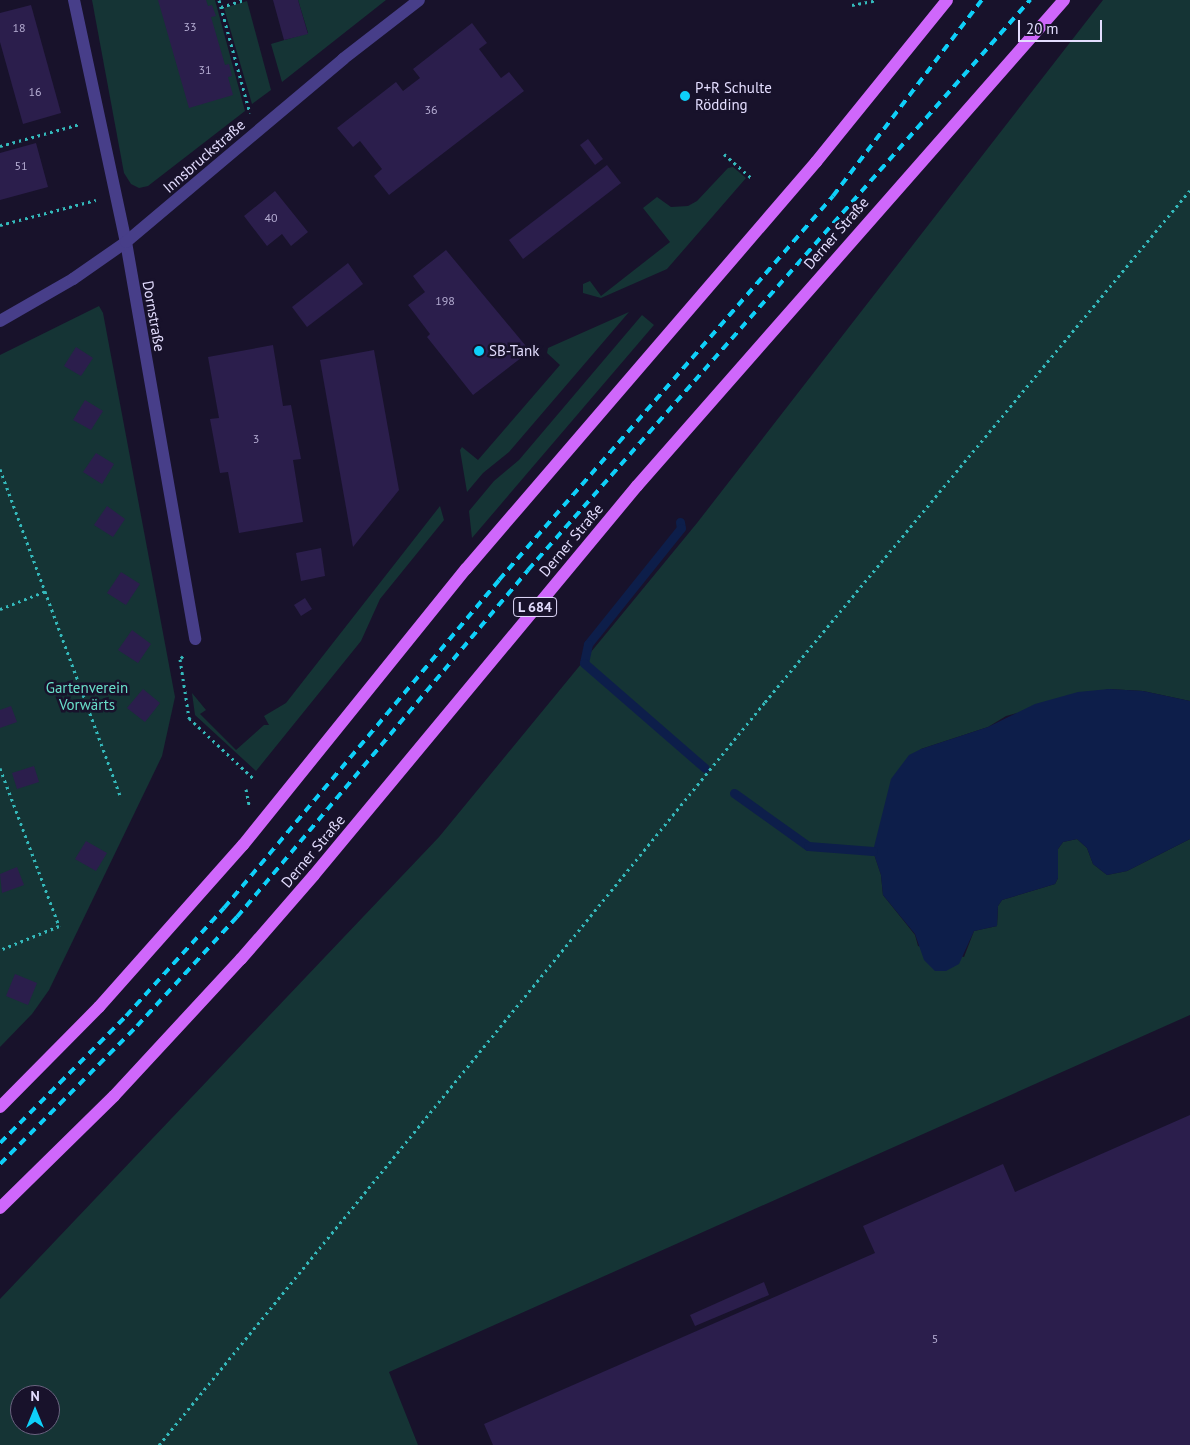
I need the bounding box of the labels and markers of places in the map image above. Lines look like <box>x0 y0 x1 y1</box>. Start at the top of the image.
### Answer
place label: P+R Schulte Rödding <box>695 78 772 113</box>
marker: P+R Schulte Rödding <box>679 90 691 102</box>
place label: SB-Tank <box>489 342 539 360</box>
marker: SB-Tank <box>473 345 485 357</box>

